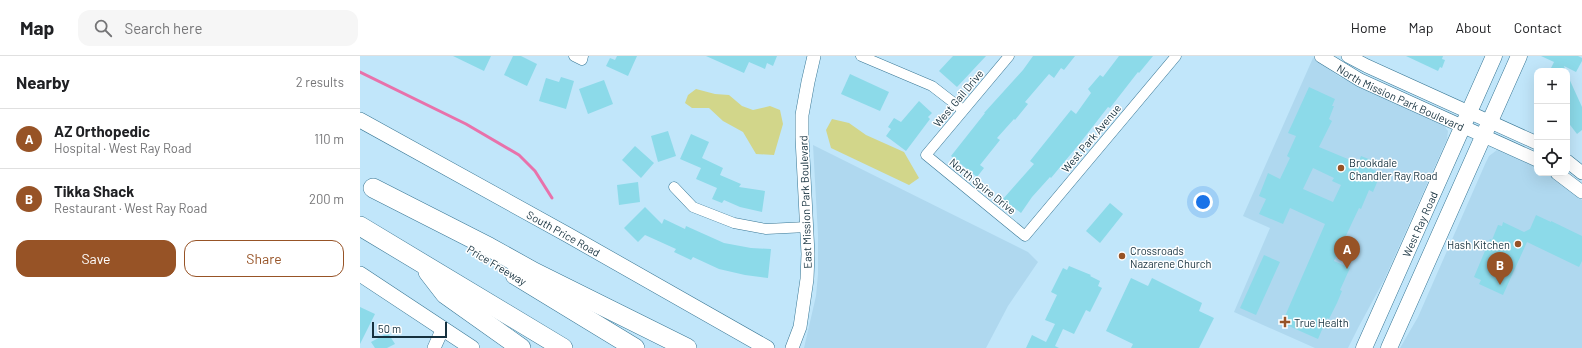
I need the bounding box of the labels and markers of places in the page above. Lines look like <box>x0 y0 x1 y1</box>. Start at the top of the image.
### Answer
place label: Brookdale Chandler Ray Road <box>1349 156 1438 182</box>
marker: Brookdale Chandler Ray Road <box>1336 163 1346 173</box>
pin: A <box>1334 236 1360 269</box>
place label: Hash Kitchen <box>1447 238 1510 251</box>
marker: Hash Kitchen <box>1513 239 1523 249</box>
place label: Crossroads Nazarene Church <box>1130 244 1211 270</box>
marker: Crossroads Nazarene Church <box>1117 251 1127 261</box>
pin: B <box>1487 252 1513 285</box>
marker: True Health <box>1279 316 1291 328</box>
place label: True Health <box>1294 316 1349 329</box>

